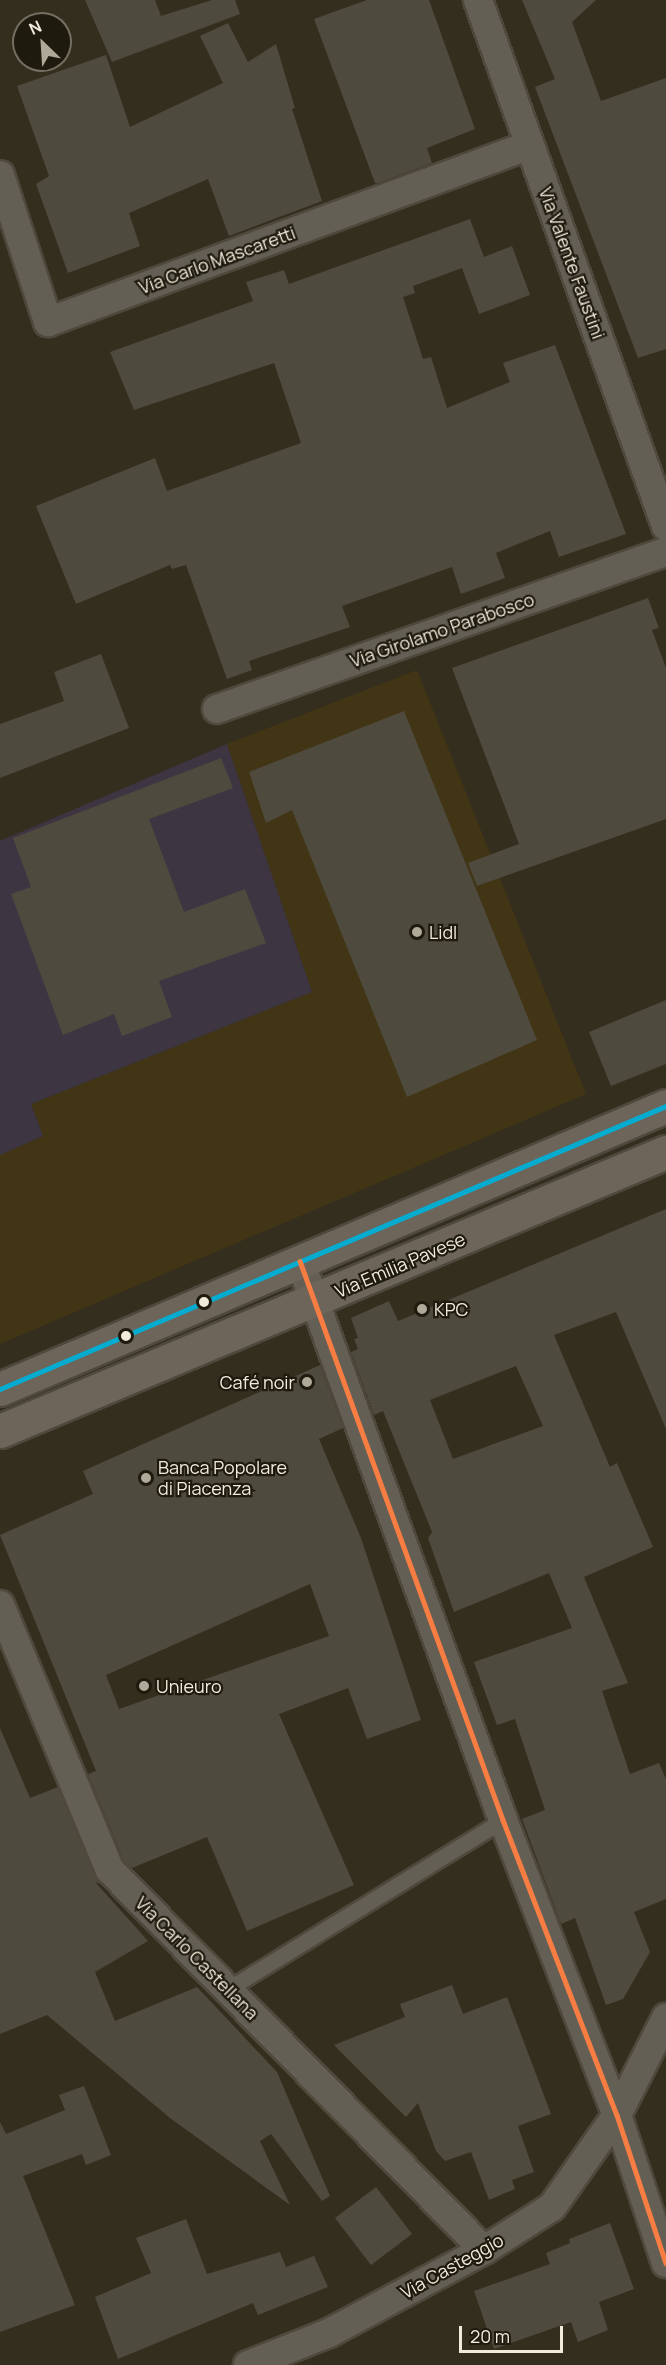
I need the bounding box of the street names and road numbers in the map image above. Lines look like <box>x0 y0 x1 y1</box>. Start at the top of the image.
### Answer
street label: Via Valente Faustini <box>535 184 609 342</box>
street label: Via Carlo Mascaretti <box>136 222 298 298</box>
street label: Via Girolamo Parabosco <box>347 588 537 672</box>
street label: Via Emilia Pavese <box>332 1228 468 1302</box>
street label: Via Carlo Castellana <box>131 1892 263 2024</box>
street label: Via Casteggio <box>397 2229 507 2303</box>

